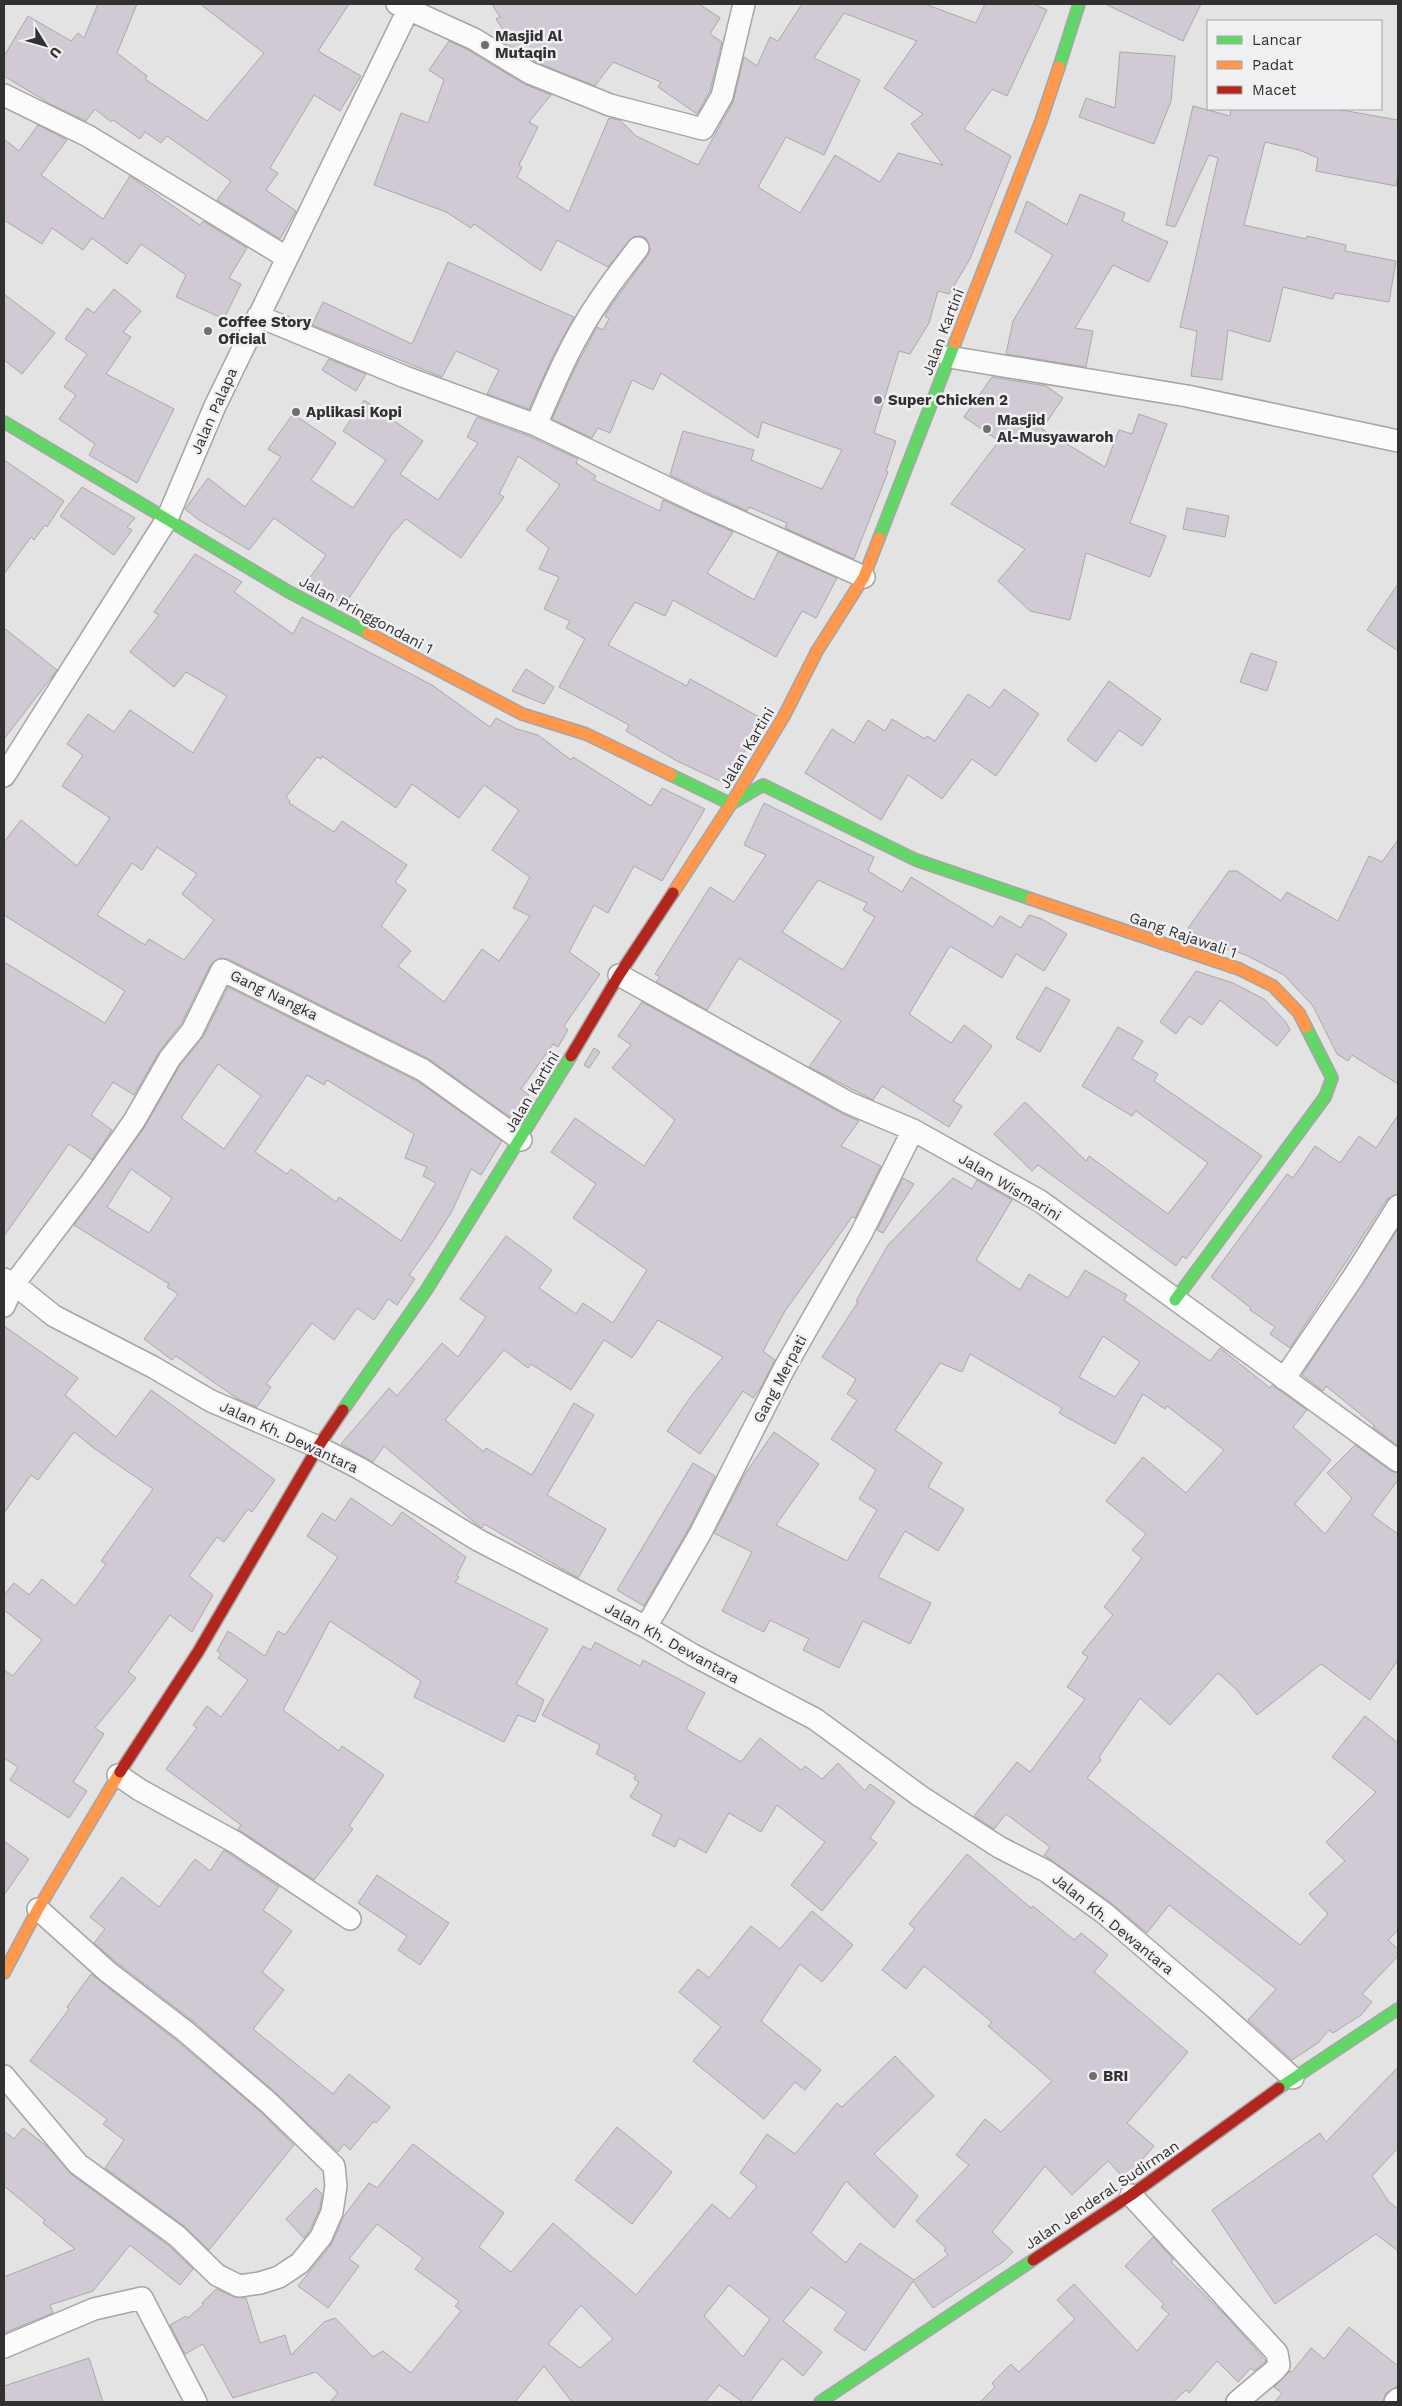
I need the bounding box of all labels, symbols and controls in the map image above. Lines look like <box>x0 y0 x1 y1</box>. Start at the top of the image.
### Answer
north arrow <box>20 20 70 70</box>
legend <box>1207 20 1382 110</box>
place label: Masjid Al Mutaqin <box>495 27 563 62</box>
text: Lancar <box>1252 31 1302 49</box>
marker: Masjid Al Mutaqin <box>479 39 491 51</box>
text: U <box>46 44 65 62</box>
text: Padat <box>1252 56 1294 74</box>
text: Macet <box>1252 81 1297 99</box>
street label: Jalan Kartini <box>918 286 968 378</box>
place label: Coffee Story Oficial <box>218 313 312 348</box>
marker: Coffee Story Oficial <box>202 325 214 337</box>
street label: Jalan Palapa <box>187 364 241 457</box>
place label: Super Chicken 2 <box>888 391 1008 409</box>
marker: Super Chicken 2 <box>872 394 884 406</box>
place label: Aplikasi Kopi <box>306 403 402 421</box>
marker: Aplikasi Kopi <box>290 406 302 418</box>
place label: Masjid Al-Musyawaroh <box>997 411 1114 446</box>
marker: Masjid Al-Musyawaroh <box>981 423 993 435</box>
street label: Jalan Pringgondani 1 <box>296 572 436 658</box>
street label: Jalan Kartini <box>716 704 778 792</box>
street label: Gang Rajawali 1 <box>1127 908 1239 962</box>
street label: Gang Nangka <box>227 966 321 1024</box>
street label: Jalan Kartini <box>501 1048 563 1136</box>
street label: Jalan Wismarini <box>956 1149 1064 1225</box>
street label: Gang Merpati <box>749 1332 811 1426</box>
street label: Jalan Kh. Dewantara <box>217 1397 362 1477</box>
street label: Jalan Kh. Dewantara <box>602 1599 743 1688</box>
street label: Jalan Kh. Dewantara <box>1049 1870 1178 1979</box>
place label: BRI <box>1103 2067 1128 2085</box>
marker: BRI <box>1087 2070 1099 2082</box>
street label: Jalan Jenderal Sudirman <box>1021 2137 1183 2253</box>

